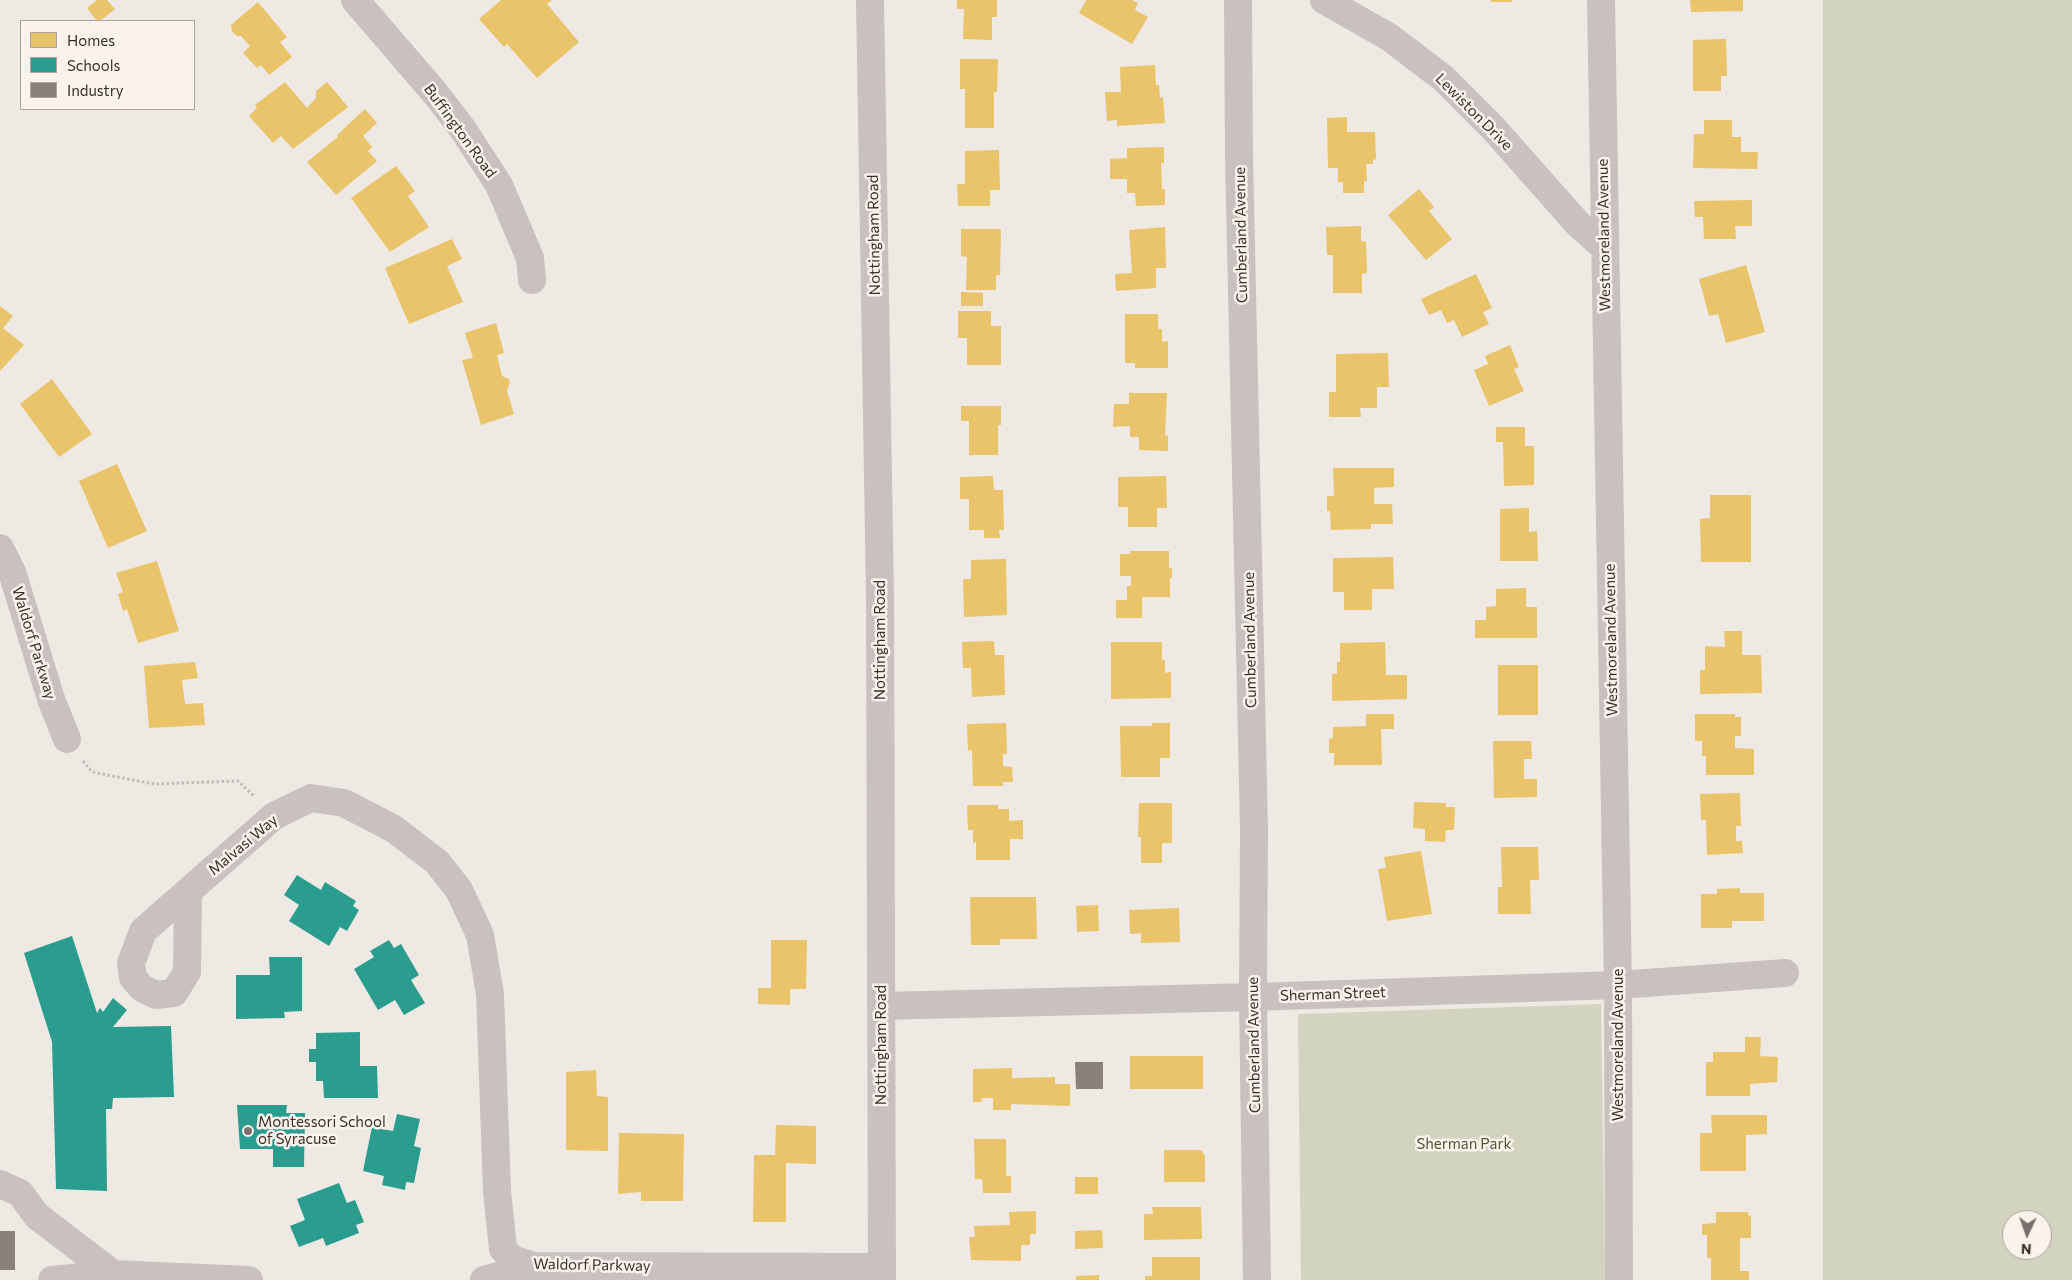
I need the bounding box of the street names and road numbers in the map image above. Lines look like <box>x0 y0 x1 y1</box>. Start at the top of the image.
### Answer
street label: Lewiston Drive <box>1432 70 1516 154</box>
street label: Buffington Road <box>420 81 500 181</box>
street label: Westmoreland Avenue <box>1594 159 1614 311</box>
street label: Cumberland Avenue <box>1231 167 1251 303</box>
street label: Nottingham Road <box>864 175 884 295</box>
street label: Westmoreland Avenue <box>1601 564 1621 716</box>
street label: Cumberland Avenue <box>1240 572 1260 708</box>
street label: Nottingham Road <box>871 580 889 700</box>
street label: Waldorf Parkway <box>8 584 60 702</box>
street label: Malvasi Way <box>205 811 281 879</box>
street label: Westmoreland Avenue <box>1609 969 1627 1121</box>
street label: Cumberland Avenue <box>1244 977 1264 1113</box>
street label: Sherman Street <box>1280 983 1386 1005</box>
street label: Nottingham Road <box>872 985 890 1105</box>
street label: Waldorf Parkway <box>533 1255 651 1275</box>

